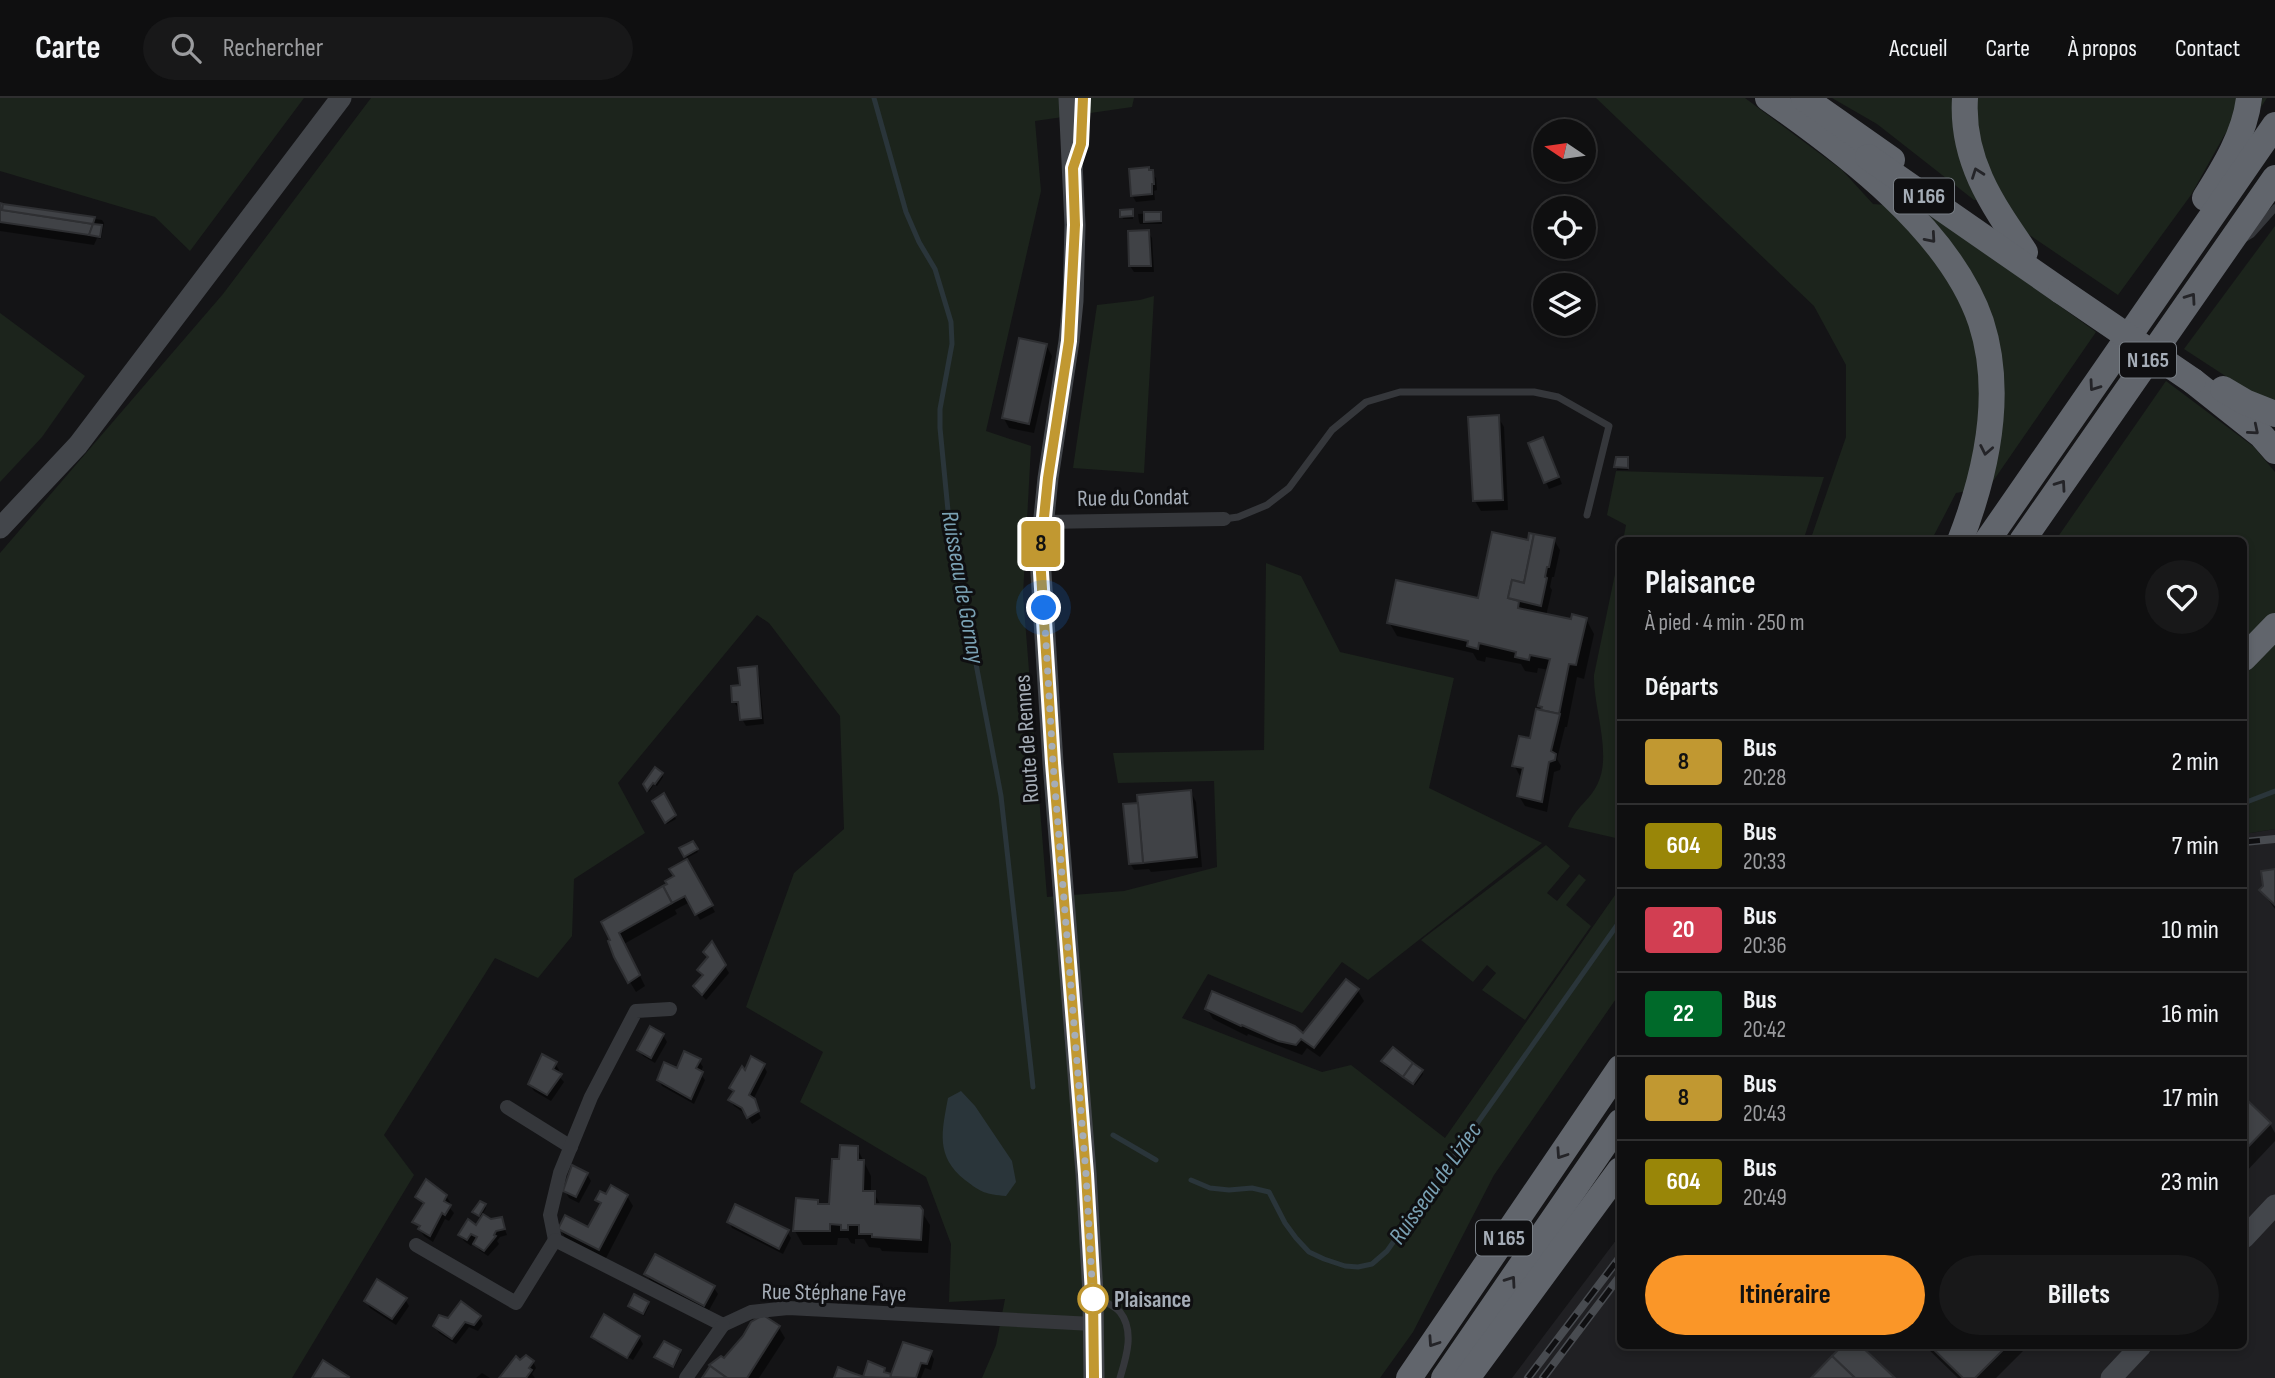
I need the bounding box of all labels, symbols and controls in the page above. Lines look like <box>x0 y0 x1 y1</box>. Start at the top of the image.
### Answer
search box <box>143 17 633 80</box>
text: Carte <box>35 28 101 68</box>
icon: search <box>167 29 205 67</box>
text: Rechercher <box>223 33 323 64</box>
text: Accueil <box>1889 34 1948 63</box>
text: Carte <box>1986 34 2030 63</box>
text: À propos <box>2068 34 2137 63</box>
text: Contact <box>2175 34 2240 63</box>
north arrow <box>1533 119 1596 182</box>
map controls <box>1533 119 1596 336</box>
one-way arrow <box>1972 167 1986 179</box>
road number: N 166 <box>1894 178 1954 214</box>
button: locate <box>1533 196 1596 259</box>
one-way arrow <box>1922 230 1935 243</box>
button: layers <box>1533 273 1596 336</box>
one-way arrow <box>2183 293 2195 306</box>
road number: N 165 <box>2120 342 2176 378</box>
one-way arrow <box>2089 378 2102 391</box>
one-way arrow <box>2246 422 2259 434</box>
one-way arrow <box>1979 444 1994 456</box>
one-way arrow <box>2053 480 2065 493</box>
street label: Rue du Condat <box>1077 483 1189 513</box>
water label: Ruisseau de Gornay <box>935 508 990 667</box>
line badge: 8 <box>1018 521 1064 567</box>
text: 8 <box>1035 529 1047 558</box>
button: heart <box>2145 560 2219 634</box>
text: Plaisance <box>1645 563 1756 603</box>
your location <box>1026 590 1061 625</box>
text: À pied · 4 min · 250 m <box>1645 609 1804 637</box>
text: Départs <box>1645 672 1718 703</box>
street label: Route de Rennes <box>1009 674 1045 804</box>
text: Bus <box>1743 733 1777 764</box>
text: 8 <box>1678 747 1689 776</box>
text: 2 min <box>2171 747 2219 778</box>
text: 20:28 <box>1743 764 1786 792</box>
text: Bus <box>1743 817 1777 848</box>
text: 604 <box>1667 831 1700 860</box>
text: 7 min <box>2172 831 2219 862</box>
text: 20:33 <box>1743 848 1786 876</box>
text: Bus <box>1743 901 1777 932</box>
text: 20 <box>1673 915 1694 944</box>
text: 10 min <box>2162 915 2219 946</box>
text: 20:36 <box>1743 932 1787 960</box>
text: Bus <box>1743 985 1777 1016</box>
text: 22 <box>1673 999 1694 1028</box>
text: 16 min <box>2162 999 2219 1030</box>
text: 20:42 <box>1743 1016 1786 1044</box>
text: Bus <box>1743 1069 1777 1100</box>
text: 8 <box>1678 1083 1689 1112</box>
text: 17 min <box>2163 1083 2219 1114</box>
text: 20:43 <box>1743 1100 1786 1128</box>
water label: Ruisseau de Liziec <box>1383 1116 1488 1250</box>
one-way arrow <box>1556 1147 1569 1160</box>
text: Bus <box>1743 1153 1777 1184</box>
text: 604 <box>1667 1167 1700 1196</box>
text: 23 min <box>2161 1167 2219 1198</box>
text: 20:49 <box>1743 1184 1787 1212</box>
road number: N 165 <box>1476 1220 1532 1256</box>
button: Itinéraire <box>1645 1255 1925 1335</box>
button: Billets <box>1939 1255 2219 1335</box>
one-way arrow <box>1503 1276 1516 1289</box>
street label: Rue Stéphane Faye <box>761 1278 907 1308</box>
marker: Plaisance <box>1078 1284 1108 1314</box>
place label: Plaisance <box>1114 1286 1191 1314</box>
one-way arrow <box>1429 1334 1441 1347</box>

